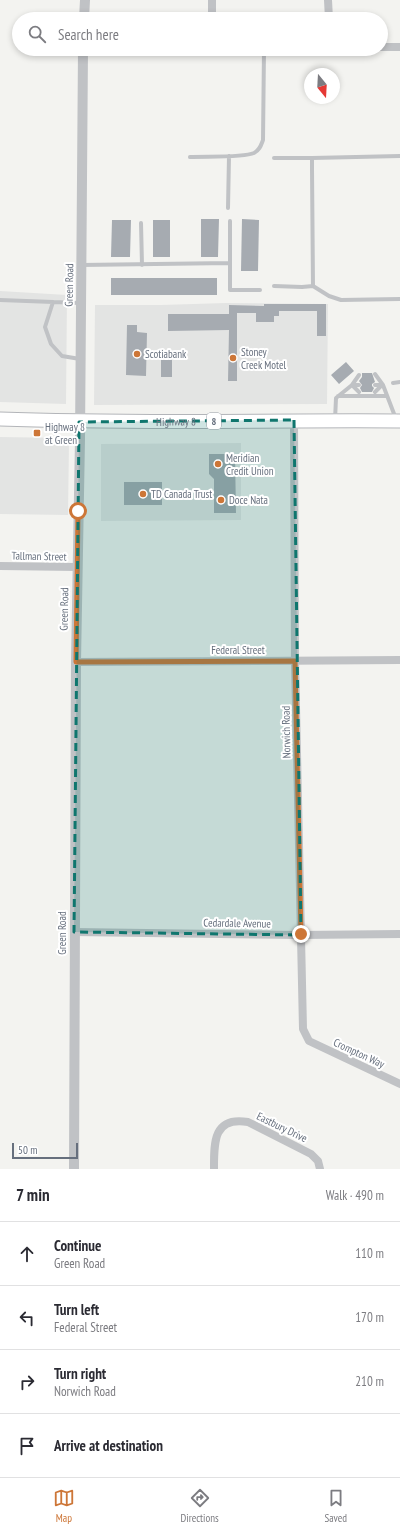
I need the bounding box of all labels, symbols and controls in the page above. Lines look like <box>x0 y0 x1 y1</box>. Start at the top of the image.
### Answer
search box <box>12 12 388 56</box>
icon: search <box>26 23 48 45</box>
text: Search here <box>58 25 119 44</box>
north arrow <box>304 68 340 104</box>
street label: Green Road <box>62 263 76 307</box>
place label: Stoney Creek Motel <box>241 345 286 372</box>
place label: Scotiabank <box>145 347 187 361</box>
marker: Scotiabank <box>132 349 142 359</box>
marker: Stoney Creek Motel <box>228 353 238 363</box>
road number: 8 <box>207 413 221 429</box>
street label: Highway 8 <box>156 415 196 429</box>
place label: Highway 8 at Green <box>45 420 85 447</box>
marker: Highway 8 at Green <box>32 428 42 438</box>
place label: Meridian Credit Union <box>226 451 274 478</box>
marker: Meridian Credit Union <box>213 459 223 469</box>
place label: TD Canada Trust <box>151 487 212 501</box>
marker: TD Canada Trust <box>138 489 148 499</box>
place label: Doce Nata <box>229 493 268 507</box>
marker: Doce Nata <box>216 495 226 505</box>
route start <box>69 502 87 520</box>
street label: Tallman Street <box>11 549 67 563</box>
street label: Green Road <box>57 587 71 631</box>
street label: Federal Street <box>211 643 265 657</box>
street label: Norwich Road <box>279 705 293 758</box>
street label: Green Road <box>55 911 69 955</box>
street label: Cedardale Avenue <box>203 915 271 931</box>
route end <box>292 925 310 943</box>
street label: Crompton Way <box>331 1035 388 1071</box>
street label: Eastbury Drive <box>254 1109 310 1145</box>
scale bar <box>12 1141 78 1160</box>
text: 50 m <box>18 1143 37 1157</box>
text: 7 min <box>16 1184 50 1206</box>
text: Walk · 490 m <box>326 1187 384 1204</box>
text: Continue <box>54 1236 101 1255</box>
icon: ahead <box>16 1243 38 1265</box>
text: 110 m <box>355 1245 384 1262</box>
text: Green Road <box>54 1255 105 1272</box>
text: Turn left <box>54 1300 99 1319</box>
icon: left <box>16 1307 38 1329</box>
text: 170 m <box>355 1309 384 1326</box>
text: Federal Street <box>54 1319 117 1336</box>
text: Turn right <box>54 1364 106 1383</box>
icon: right <box>16 1371 38 1393</box>
text: 210 m <box>355 1373 384 1390</box>
text: Norwich Road <box>54 1383 116 1400</box>
icon: arrive <box>16 1435 38 1457</box>
text: Arrive at destination <box>54 1436 163 1455</box>
tab: Map <box>53 1487 75 1525</box>
tab: Directions <box>181 1487 219 1525</box>
tab: Saved <box>324 1487 347 1525</box>

